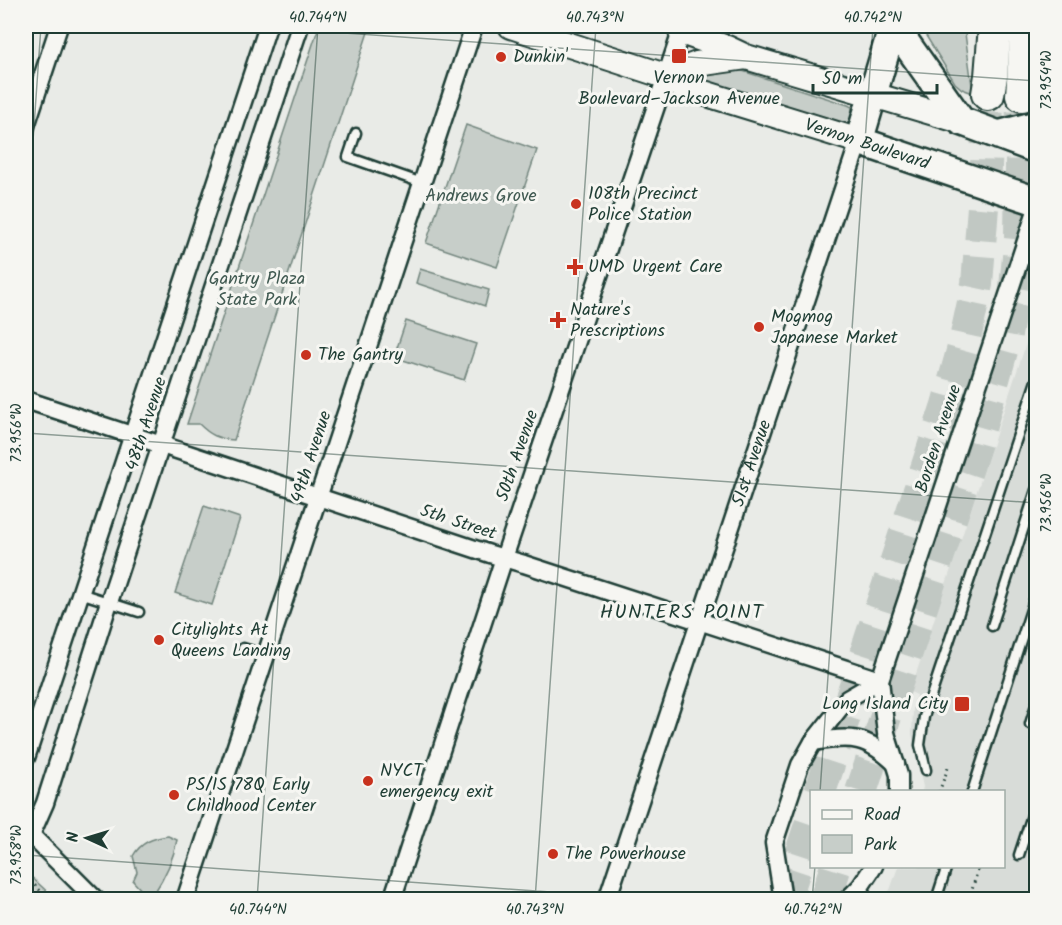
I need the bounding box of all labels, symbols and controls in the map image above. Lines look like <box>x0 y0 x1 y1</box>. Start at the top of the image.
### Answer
text: 40.744°N <box>289 6 347 30</box>
text: 40.743°N <box>566 6 624 30</box>
text: 40.742°N <box>844 6 902 30</box>
place label: Dunkin' <box>513 43 568 72</box>
marker: Vernon Boulevard–Jackson Avenue <box>670 47 688 65</box>
marker: Dunkin' <box>494 50 508 64</box>
text: 73.954°W <box>1035 50 1059 110</box>
scale bar <box>813 57 938 95</box>
place label: Vernon Boulevard–Jackson Avenue <box>578 64 780 114</box>
text: 50 m <box>822 65 862 94</box>
street label: Vernon Boulevard <box>801 111 934 179</box>
place label: 108th Precinct Police Station <box>588 180 699 230</box>
park label: Andrews Grove <box>425 182 537 211</box>
marker: 108th Precinct Police Station <box>569 197 583 211</box>
place label: UMD Urgent Care <box>588 253 722 282</box>
marker: UMD Urgent Care <box>566 258 584 276</box>
park label: Gantry Plaza State Park <box>209 265 305 315</box>
place label: Nature's Prescriptions <box>570 296 665 346</box>
place label: Mogmog Japanese Market <box>771 303 899 353</box>
marker: Nature's Prescriptions <box>551 313 565 327</box>
marker: Mogmog Japanese Market <box>752 320 766 334</box>
place label: The Gantry <box>318 341 404 370</box>
marker: The Gantry <box>299 348 313 362</box>
street label: 48th Avenue <box>118 373 176 475</box>
street label: Borden Avenue <box>908 381 970 497</box>
text: 73.956°W <box>5 403 29 463</box>
street label: 50th Avenue <box>489 406 547 506</box>
street label: 49th Avenue <box>283 407 341 507</box>
street label: 51st Avenue <box>724 416 780 511</box>
text: 73.956°W <box>1035 473 1059 533</box>
street label: 5th Street <box>416 497 501 549</box>
district label: HUNTERS POINT <box>600 597 765 629</box>
place label: Citylights At Queens Landing <box>171 616 291 666</box>
marker: Citylights At Queens Landing <box>152 633 166 647</box>
place label: Long Island City <box>822 690 949 719</box>
marker: Long Island City <box>953 695 971 713</box>
place label: NYCT emergency exit <box>380 757 494 807</box>
place label: PS/IS 78Q Early Childhood Center <box>186 771 317 821</box>
marker: NYCT emergency exit <box>361 774 375 788</box>
marker: PS/IS 78Q Early Childhood Center <box>167 788 181 802</box>
legend <box>810 790 1005 868</box>
text: Road <box>864 801 901 830</box>
north arrow <box>57 808 117 868</box>
text: 73.958°W <box>5 825 29 885</box>
text: N <box>61 831 86 843</box>
text: Park <box>864 831 897 860</box>
place label: The Powerhouse <box>565 840 686 869</box>
marker: The Powerhouse <box>546 847 560 861</box>
text: 40.744°N <box>229 898 287 922</box>
text: 40.743°N <box>506 898 564 922</box>
text: 40.742°N <box>784 898 842 922</box>

